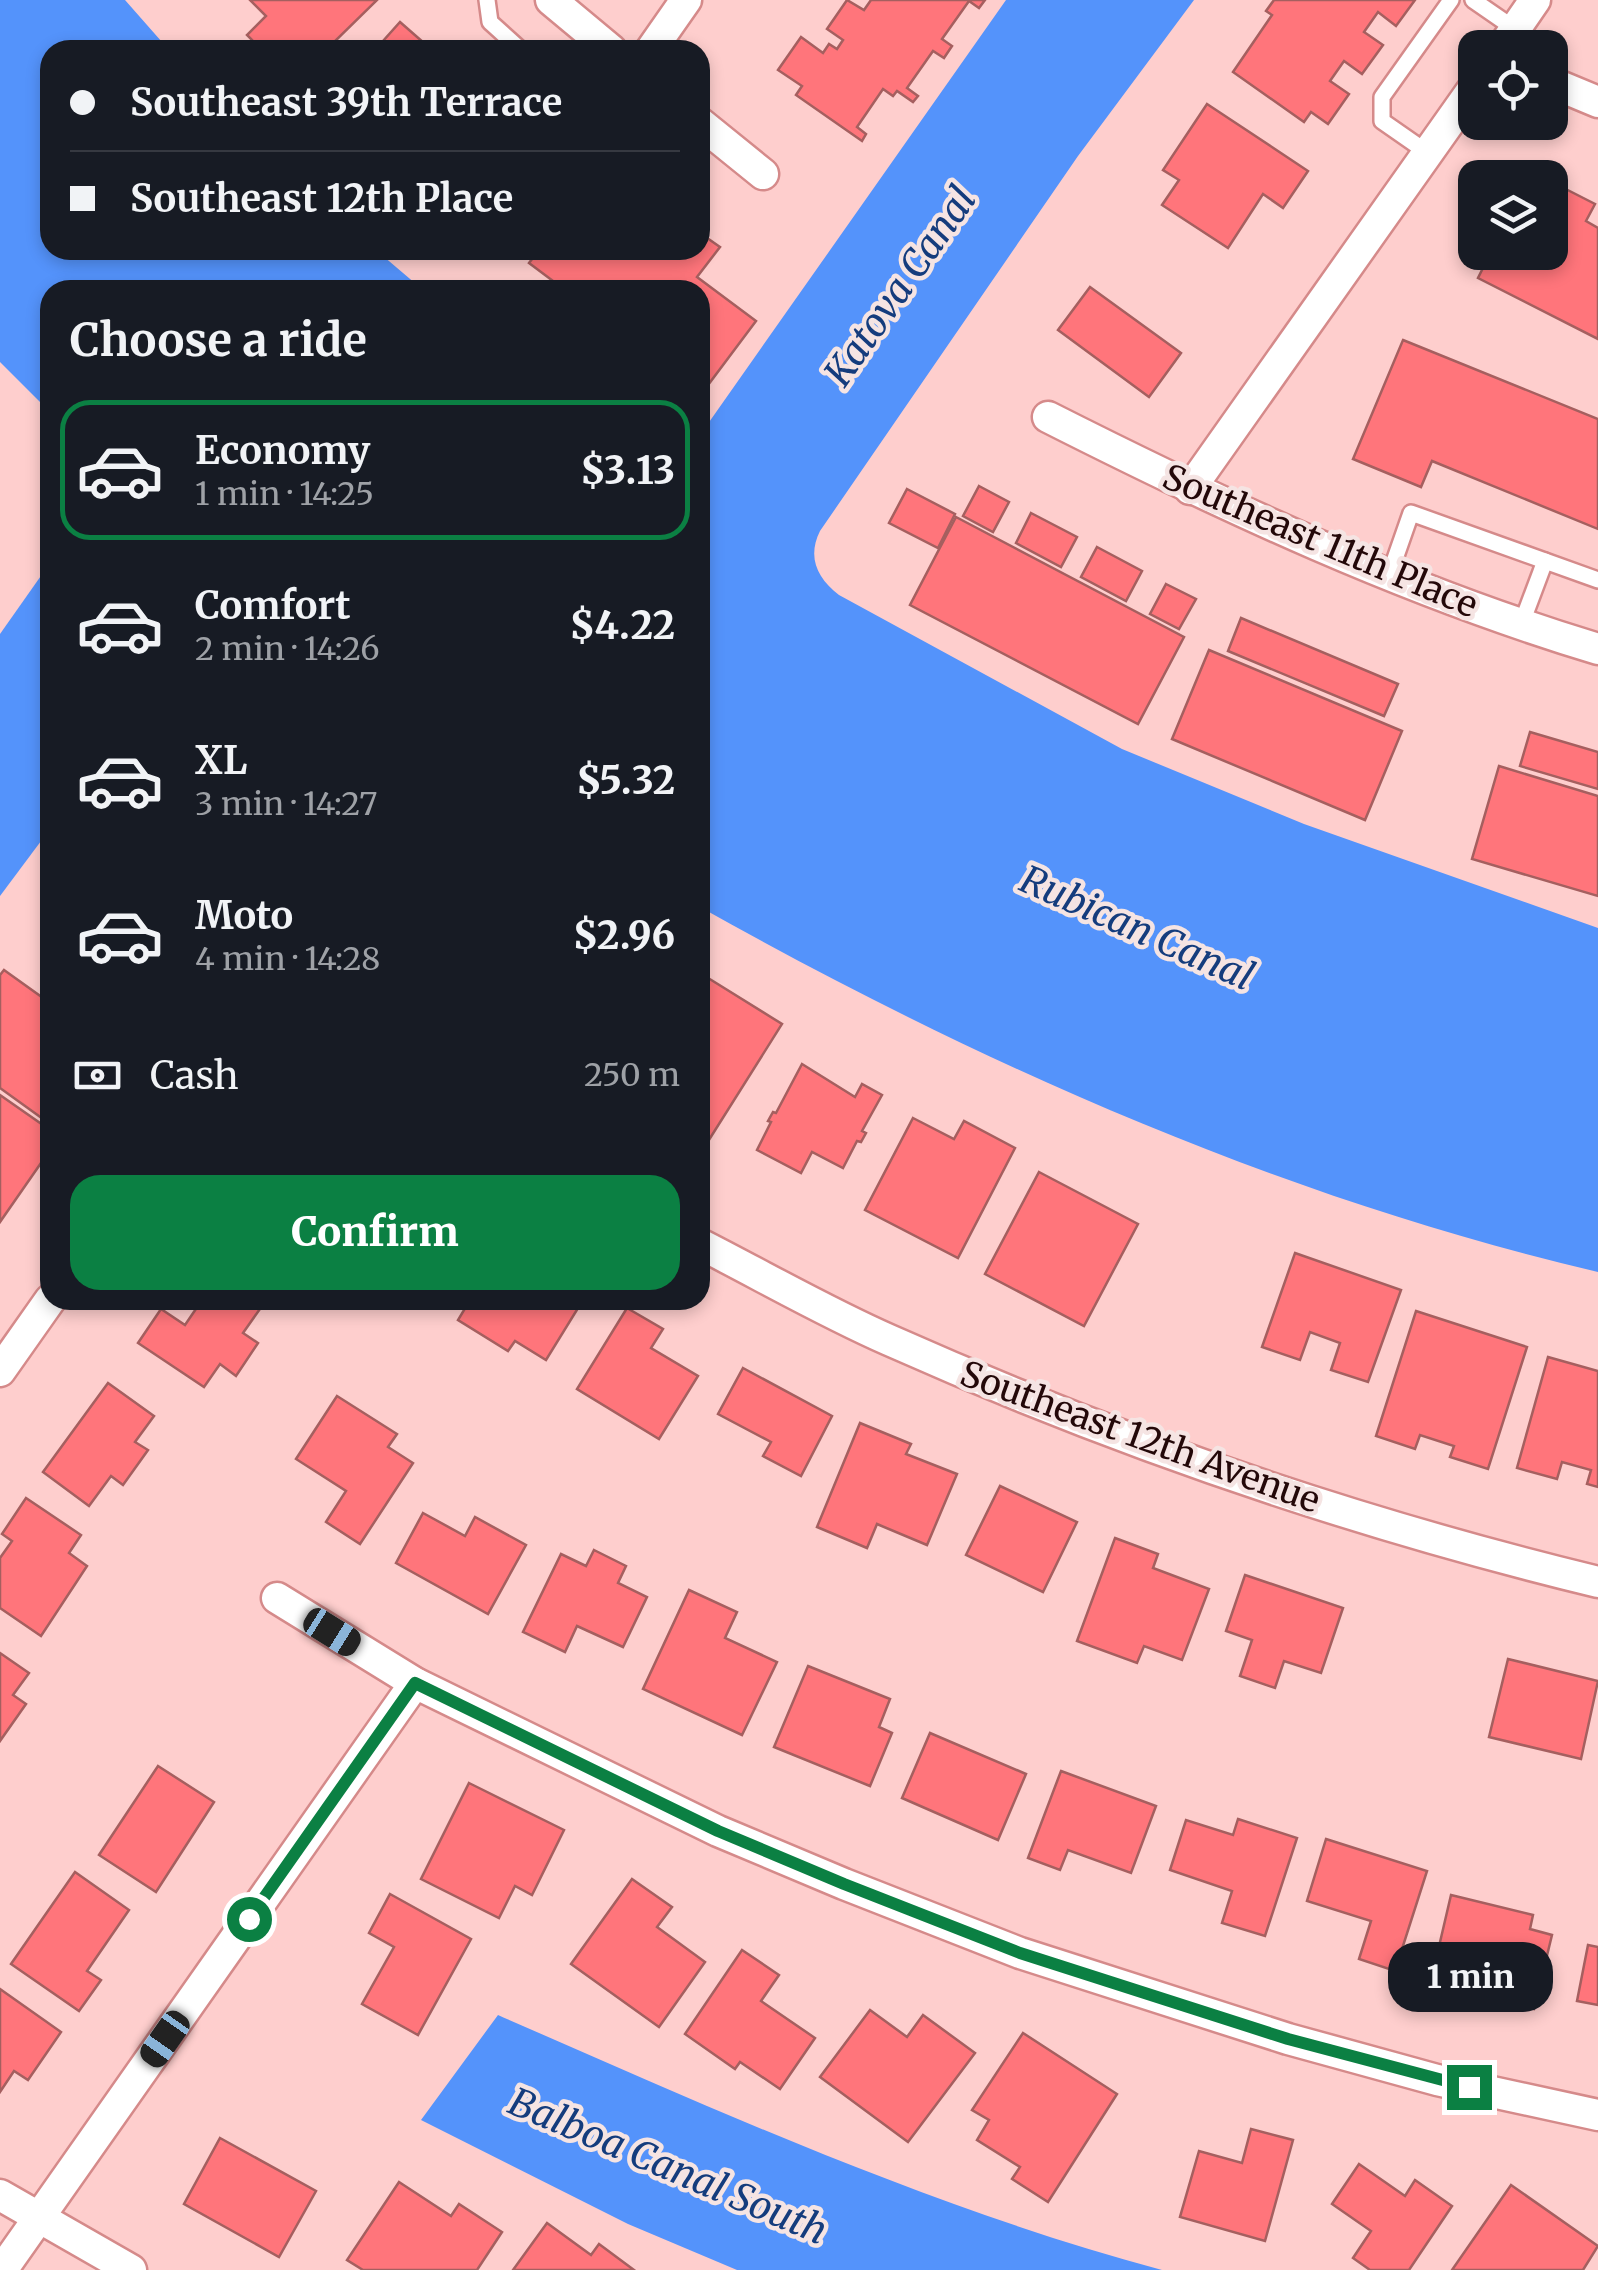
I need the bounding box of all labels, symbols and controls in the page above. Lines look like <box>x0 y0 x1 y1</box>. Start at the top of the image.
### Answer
map controls <box>1458 30 1568 270</box>
button: locate <box>1458 30 1568 140</box>
text: Southeast 39th Terrace <box>130 79 562 126</box>
button: layers <box>1458 160 1568 270</box>
text: Southeast 12th Place <box>130 175 513 222</box>
water label: Katova Canal <box>814 177 986 395</box>
text: Choose a ride <box>70 312 367 368</box>
icon: car <box>75 425 165 515</box>
text: Economy <box>195 427 370 474</box>
text: $3.13 <box>580 447 675 494</box>
street label: Southeast 11th Place <box>1156 455 1484 627</box>
text: 1 min · 14:25 <box>195 474 374 514</box>
icon: car <box>75 580 165 670</box>
text: Comfort <box>195 582 351 629</box>
text: $4.22 <box>569 602 675 649</box>
text: 2 min · 14:26 <box>195 629 380 669</box>
icon: car <box>75 735 165 825</box>
text: XL <box>195 737 247 784</box>
text: $5.32 <box>576 757 675 804</box>
text: 3 min · 14:27 <box>195 784 377 824</box>
water label: Rubican Canal <box>1013 856 1261 1000</box>
icon: car <box>75 890 165 980</box>
text: Moto <box>195 892 293 939</box>
text: $2.96 <box>573 912 675 959</box>
text: 4 min · 14:28 <box>195 939 380 979</box>
icon: cash <box>70 1048 125 1103</box>
text: Cash <box>150 1052 239 1099</box>
text: 250 m <box>584 1055 680 1095</box>
button: Confirm <box>70 1175 680 1290</box>
street label: Southeast 12th Avenue <box>954 1351 1326 1523</box>
car <box>299 1603 365 1661</box>
route start <box>227 1897 272 1942</box>
callout: 1 min <box>1386 1942 1552 2012</box>
text: 1 min <box>1427 1957 1514 1997</box>
car <box>136 2006 194 2072</box>
route end <box>1447 2065 1492 2110</box>
water label: Balboa Canal South <box>502 2078 834 2254</box>

